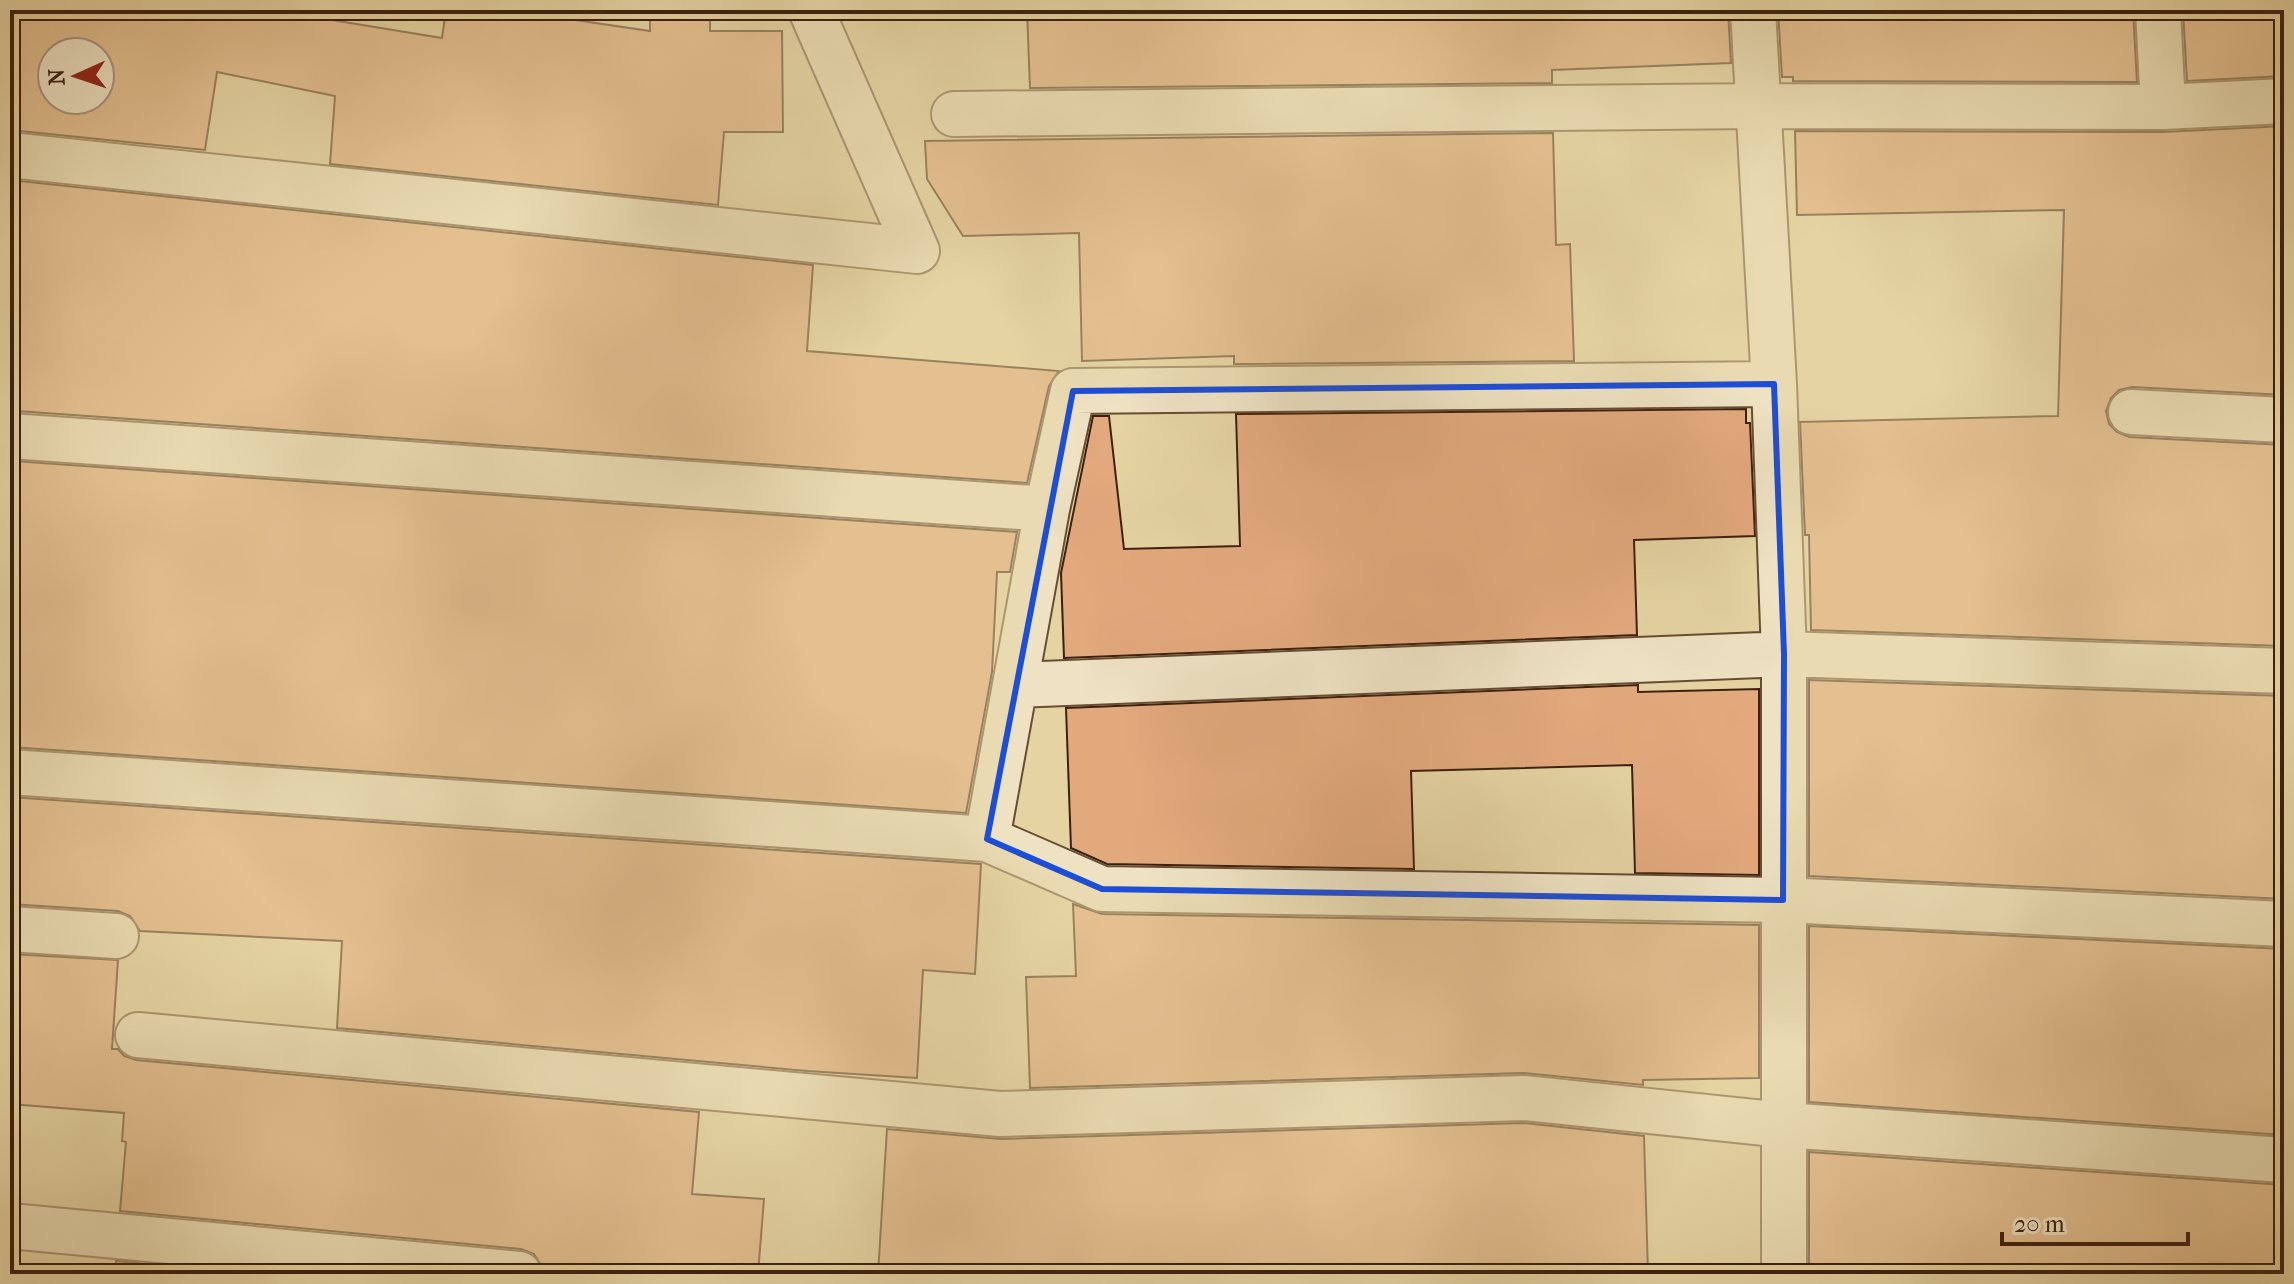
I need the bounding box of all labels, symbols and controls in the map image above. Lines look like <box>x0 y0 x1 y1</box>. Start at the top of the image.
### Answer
north arrow <box>36 36 116 116</box>
text: N <box>44 68 70 86</box>
scale bar <box>2002 1196 2188 1246</box>
text: 20 m <box>2014 1210 2065 1238</box>

